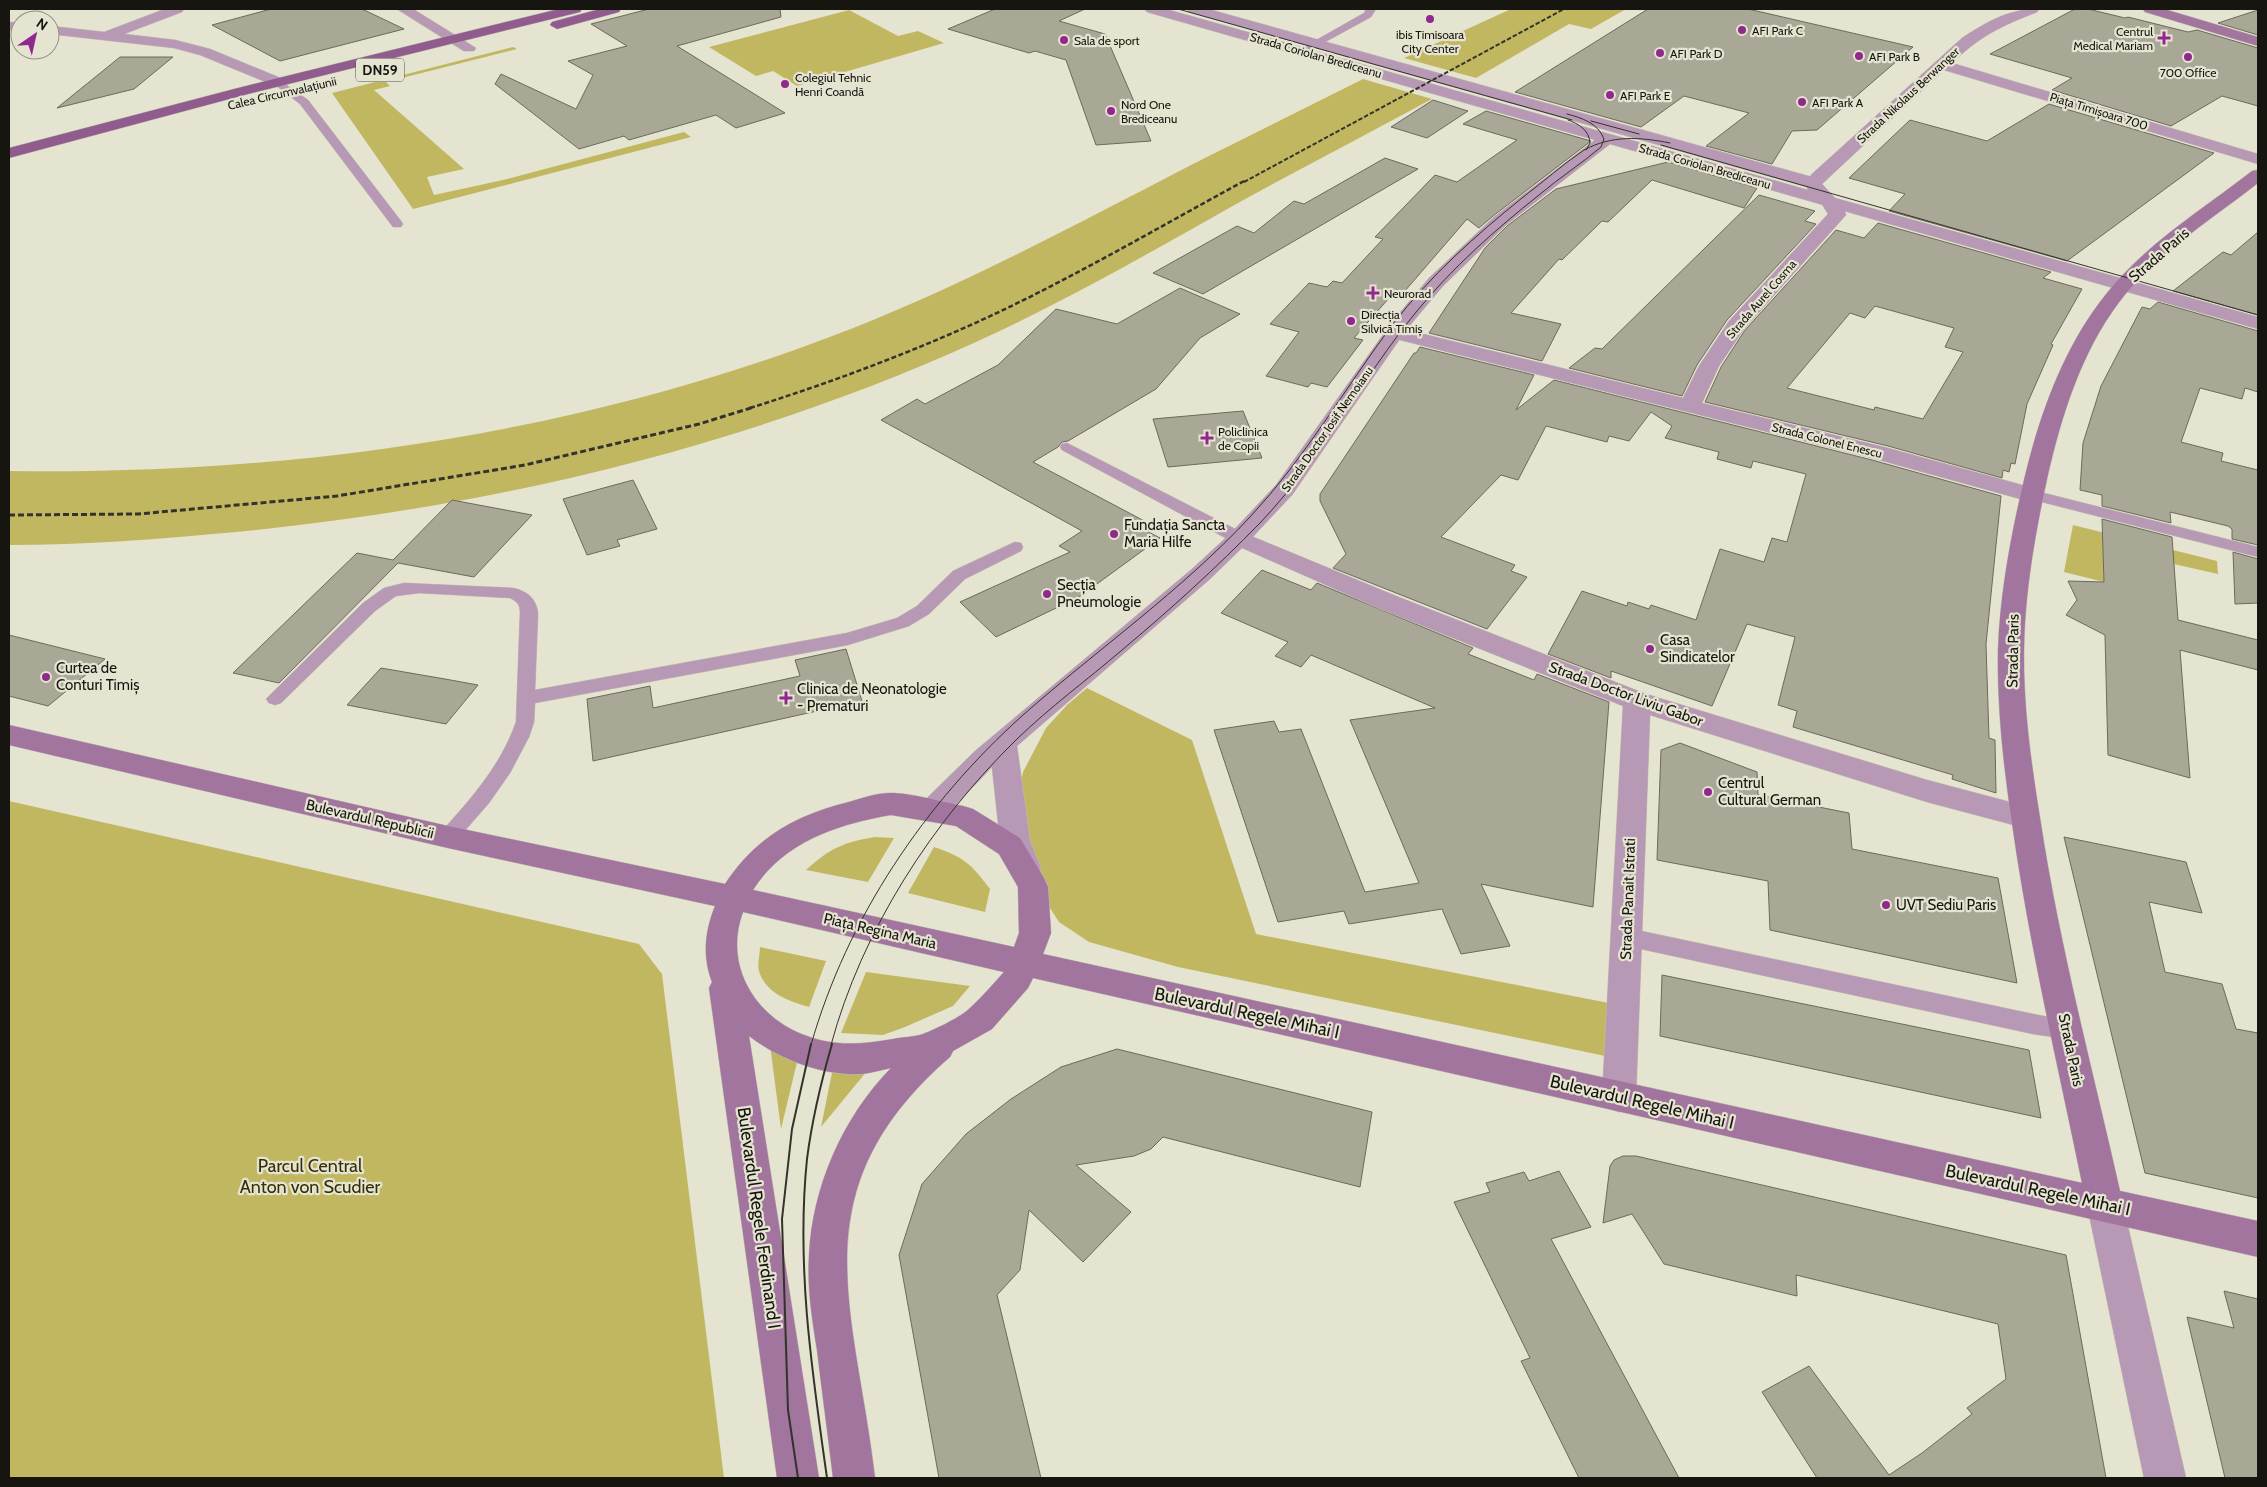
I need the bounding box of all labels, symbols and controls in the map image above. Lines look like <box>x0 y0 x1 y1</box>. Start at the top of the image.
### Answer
north arrow <box>10 10 60 60</box>
marker: ibis Timisoara City Center <box>1424 13 1436 25</box>
text: N <box>33 14 51 34</box>
place label: AFI Park C <box>1752 23 1803 38</box>
marker: AFI Park C <box>1736 24 1748 36</box>
place label: Centrul Medical Mariam <box>2073 24 2153 53</box>
place label: ibis Timisoara City Center <box>1396 27 1464 56</box>
street label: Strada Coriolan Brediceanu <box>1248 29 1384 81</box>
marker: Centrul Medical Mariam <box>2157 31 2171 45</box>
place label: Sala de sport <box>1074 33 1140 48</box>
marker: Sala de sport <box>1058 34 1070 46</box>
street label: Strada Nikolaus Berwanger <box>1854 43 1963 146</box>
place label: AFI Park D <box>1670 46 1723 61</box>
marker: AFI Park D <box>1654 47 1666 59</box>
place label: AFI Park B <box>1869 49 1920 64</box>
marker: AFI Park B <box>1853 50 1865 62</box>
marker: 700 Office <box>2182 51 2194 63</box>
road number: DN59 <box>356 58 404 82</box>
place label: 700 Office <box>2160 65 2216 80</box>
place label: Colegiul Tehnic Henri Coandă <box>795 70 872 99</box>
street label: Calea Circumvalațiunii <box>226 73 338 114</box>
marker: Colegiul Tehnic Henri Coandă <box>779 78 791 90</box>
place label: AFI Park E <box>1620 88 1671 103</box>
marker: AFI Park E <box>1604 89 1616 101</box>
street label: Piața Timișoara 700 <box>2048 89 2150 134</box>
place label: AFI Park A <box>1812 95 1864 110</box>
marker: AFI Park A <box>1796 96 1808 108</box>
place label: Nord One Brediceanu <box>1121 97 1177 126</box>
marker: Nord One Brediceanu <box>1105 105 1117 117</box>
street label: Strada Coriolan Brediceanu <box>1637 140 1773 192</box>
street label: Strada Paris <box>2125 224 2193 286</box>
street label: Strada Aurel Cosma <box>1723 256 1799 341</box>
marker: Neurorad <box>1366 286 1380 300</box>
place label: Neurorad <box>1384 286 1431 301</box>
place label: Direcția Silvică Timiș <box>1361 307 1422 337</box>
marker: Direcția Silvică Timiș <box>1345 315 1357 327</box>
street label: Strada Doctor Iosif Nemoianu <box>1278 363 1376 495</box>
street label: Strada Colonel Enescu <box>1770 419 1884 461</box>
place label: Policlinica de Copii <box>1218 424 1268 453</box>
marker: Policlinica de Copii <box>1200 431 1214 445</box>
place label: Fundația Sancta Maria Hilfe <box>1124 516 1226 551</box>
marker: Fundația Sancta Maria Hilfe <box>1108 528 1120 540</box>
place label: Secția Pneumologie <box>1057 576 1141 611</box>
marker: Secția Pneumologie <box>1041 588 1053 600</box>
street label: Strada Paris <box>2003 614 2023 688</box>
place label: Casa Sindicatelor <box>1660 631 1735 666</box>
marker: Casa Sindicatelor <box>1644 643 1656 655</box>
street label: Strada Doctor Liviu Gabor <box>1546 658 1706 730</box>
place label: Curtea de Conturi Timiș <box>56 659 139 695</box>
marker: Curtea de Conturi Timiș <box>40 671 52 683</box>
place label: Clinica de Neonatologie - Prematuri <box>797 680 947 715</box>
marker: Clinica de Neonatologie - Prematuri <box>779 691 793 705</box>
place label: Centrul Cultural German <box>1718 774 1821 809</box>
marker: Centrul Cultural German <box>1702 786 1714 798</box>
street label: Bulevardul Republicii <box>304 796 436 842</box>
street label: Strada Panait Istrati <box>1617 838 1639 960</box>
place label: UVT Sediu Paris <box>1896 896 1996 914</box>
marker: UVT Sediu Paris <box>1880 899 1892 911</box>
street label: Piața Regina Maria <box>822 909 939 954</box>
street label: Bulevardul Regele Mihai I <box>1153 983 1341 1043</box>
street label: Strada Paris <box>2055 1012 2087 1088</box>
street label: Bulevardul Regele Mihai I <box>1548 1070 1736 1134</box>
street label: Bulevardul Regele Ferdinand I <box>733 1106 785 1330</box>
park label: Parcul Central Anton von Scudier <box>240 1155 381 1198</box>
street label: Bulevardul Regele Mihai I <box>1944 1160 2132 1220</box>

